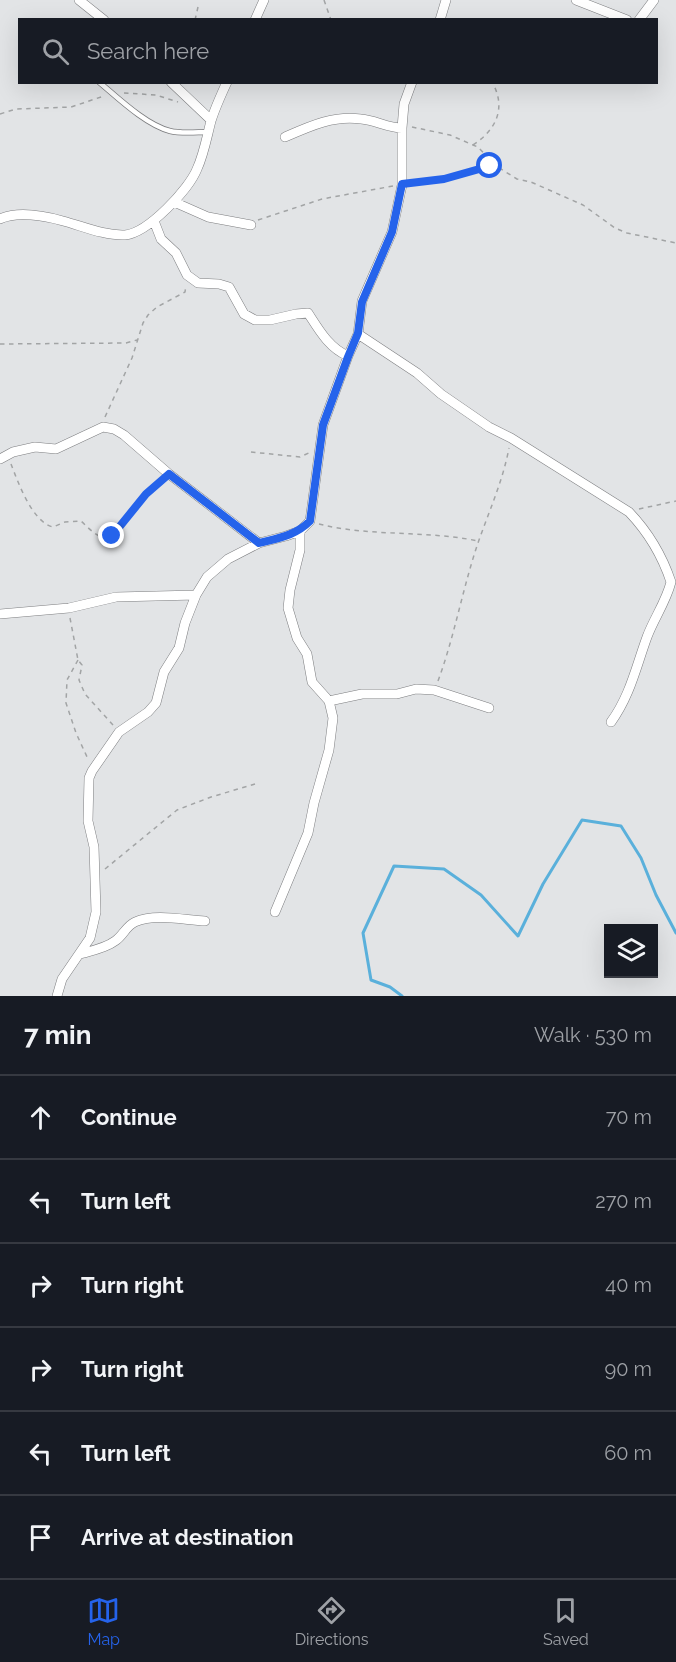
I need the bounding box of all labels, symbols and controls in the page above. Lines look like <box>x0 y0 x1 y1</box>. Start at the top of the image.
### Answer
search box <box>18 18 658 84</box>
icon: search <box>39 35 72 68</box>
text: Search here <box>87 38 209 64</box>
route start <box>476 152 502 178</box>
route end <box>98 522 124 548</box>
map controls <box>604 924 658 978</box>
button: layers <box>604 924 658 978</box>
text: 7 min <box>24 1020 91 1050</box>
text: Walk · 530 m <box>534 1023 652 1047</box>
icon: ahead <box>24 1101 57 1134</box>
text: Continue <box>81 1104 177 1130</box>
text: 70 m <box>606 1105 652 1129</box>
icon: left <box>24 1185 57 1218</box>
text: Turn left <box>81 1188 171 1214</box>
text: 270 m <box>595 1189 652 1213</box>
icon: right <box>24 1269 57 1302</box>
text: Turn right <box>81 1272 184 1298</box>
text: 40 m <box>605 1273 652 1297</box>
icon: right <box>24 1353 57 1386</box>
text: Turn right <box>81 1356 184 1382</box>
text: 90 m <box>605 1357 652 1381</box>
icon: left <box>24 1437 57 1470</box>
text: Turn left <box>81 1440 171 1466</box>
text: 60 m <box>604 1441 652 1465</box>
icon: arrive <box>24 1521 57 1554</box>
text: Arrive at destination <box>81 1524 294 1550</box>
tab: Map <box>87 1594 120 1649</box>
tab: Directions <box>295 1594 369 1649</box>
tab: Saved <box>543 1594 589 1649</box>

